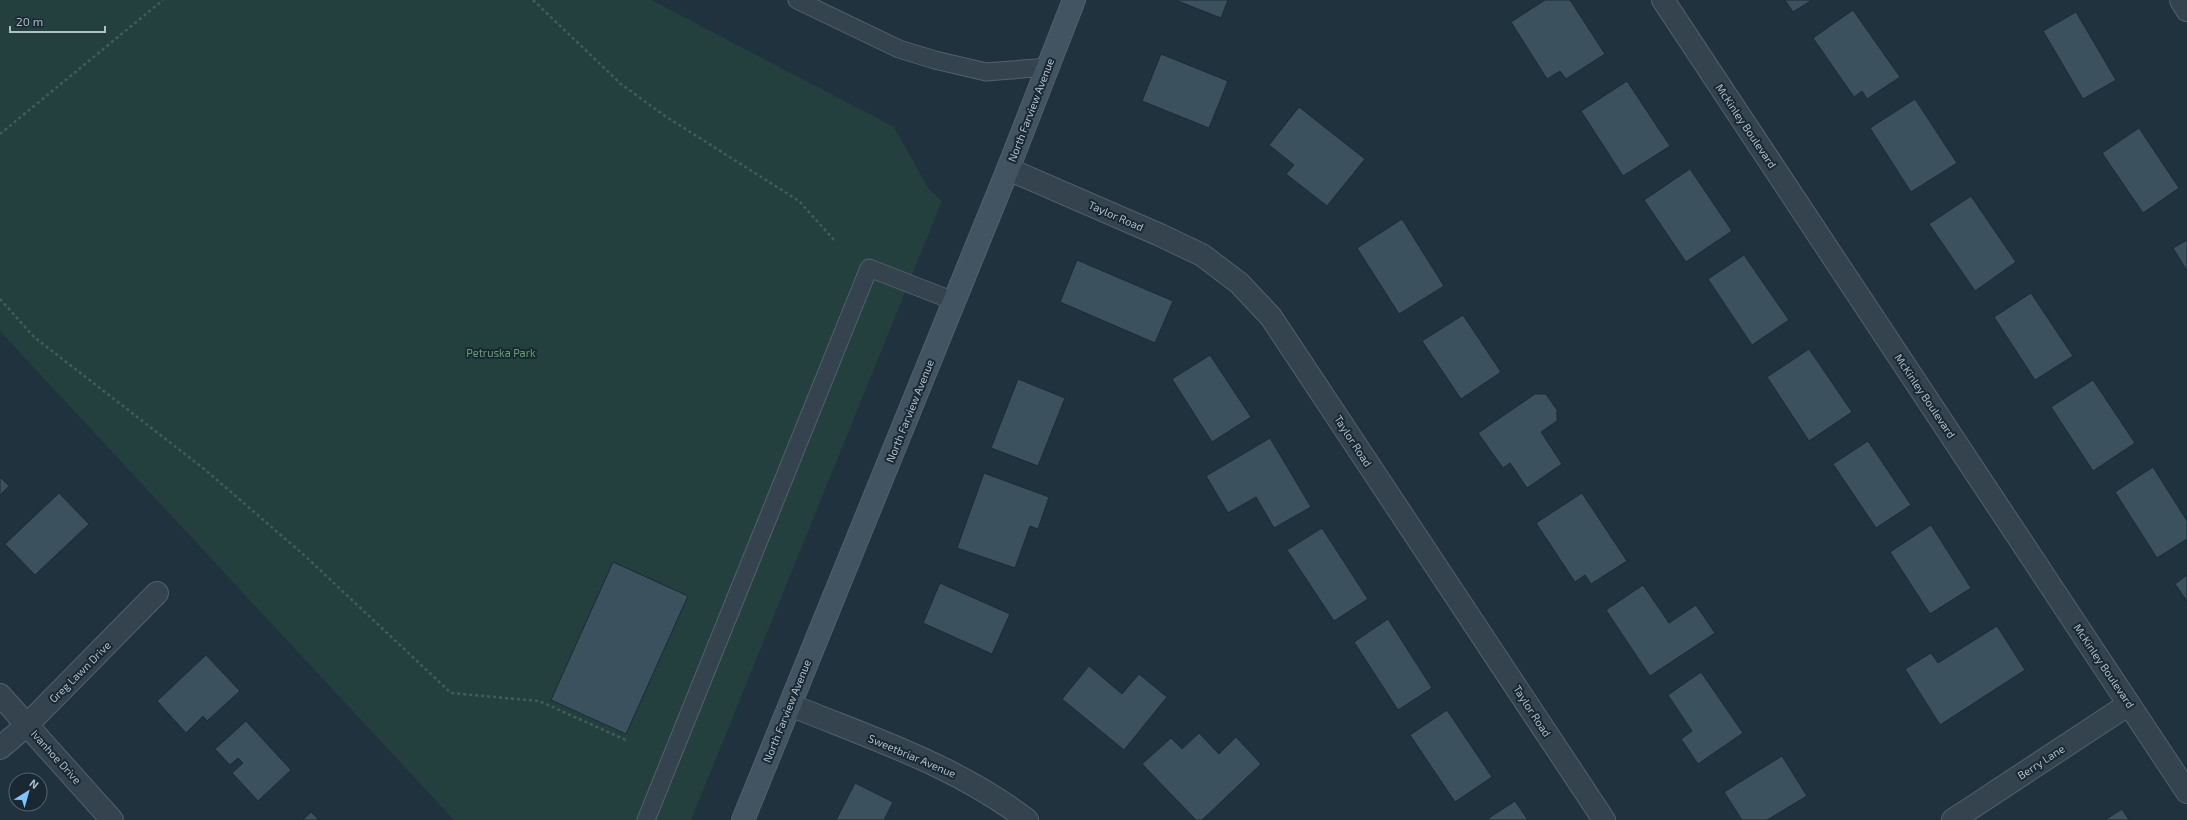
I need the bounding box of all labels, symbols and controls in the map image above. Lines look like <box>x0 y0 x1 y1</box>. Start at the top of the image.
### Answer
scale bar <box>10 8 105 34</box>
text: 20 m <box>16 14 43 28</box>
street label: North Farview Avenue <box>1005 56 1056 163</box>
street label: McKinley Boulevard <box>1713 81 1779 170</box>
street label: Taylor Road <box>1087 198 1146 233</box>
park label: Petruska Park <box>466 346 536 359</box>
street label: McKinley Boulevard <box>1892 351 1958 440</box>
street label: North Farview Avenue <box>883 357 936 464</box>
street label: Taylor Road <box>1332 413 1375 469</box>
street label: McKinley Boulevard <box>2071 621 2137 710</box>
street label: Greg Lawn Drive <box>46 638 113 705</box>
street label: North Farview Avenue <box>760 657 813 764</box>
street label: Taylor Road <box>1511 683 1554 739</box>
street label: Ivanhoe Drive <box>29 727 84 786</box>
street label: Sweetbriar Avenue <box>866 731 958 780</box>
street label: Berry Lane <box>2015 741 2067 782</box>
north arrow <box>8 772 48 812</box>
text: N <box>27 776 41 791</box>

